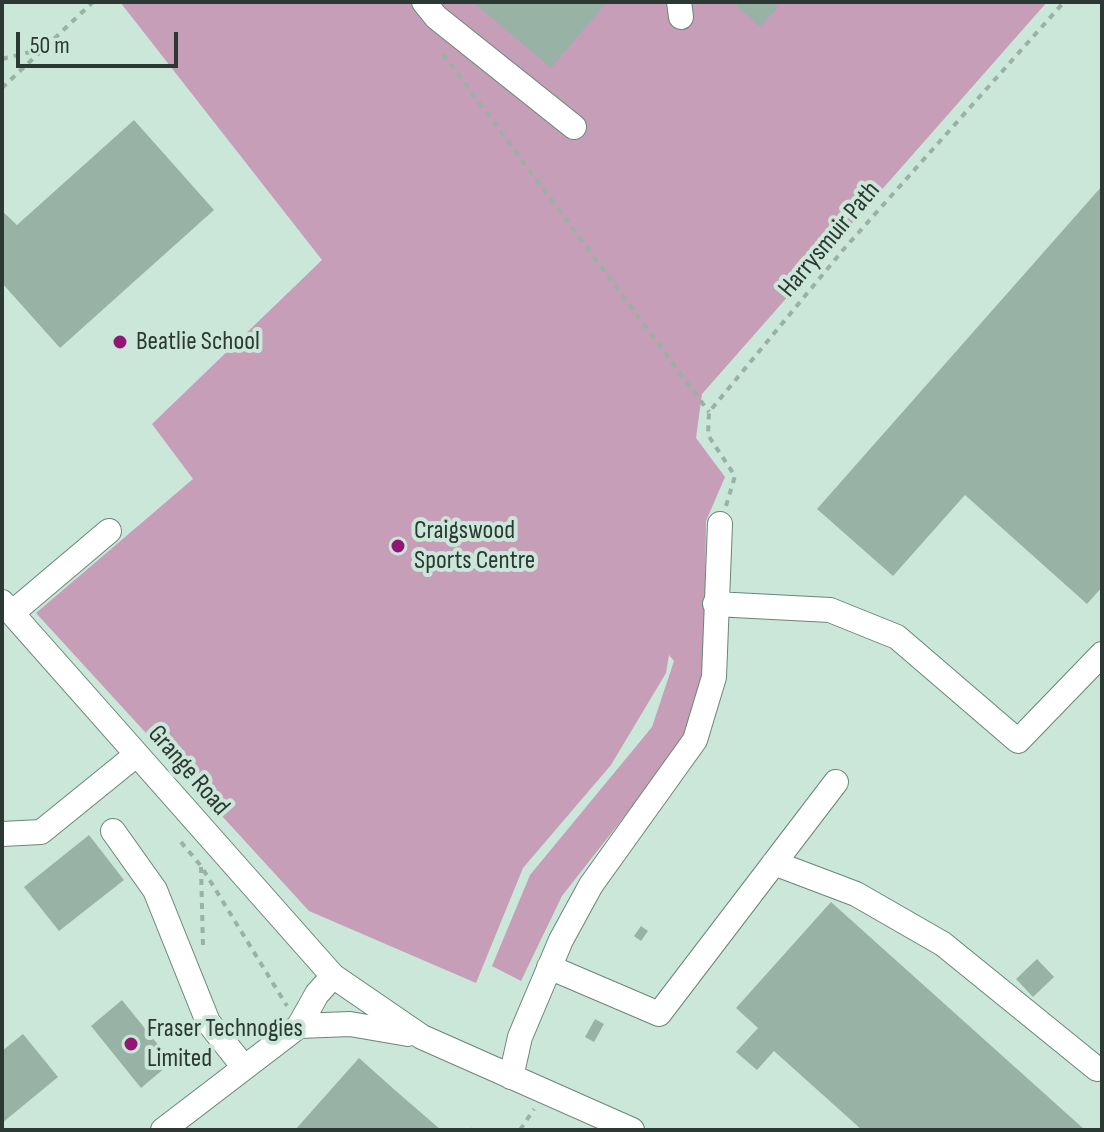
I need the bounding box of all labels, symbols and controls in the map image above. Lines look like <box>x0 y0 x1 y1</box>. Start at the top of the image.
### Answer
scale bar <box>20 16 182 66</box>
text: 50 m <box>30 31 70 60</box>
street label: Harrysmuir Path <box>773 176 887 304</box>
place label: Beatlie School <box>136 326 260 358</box>
marker: Beatlie School <box>111 333 129 351</box>
place label: Craigswood Sports Centre <box>414 515 535 576</box>
marker: Craigswood Sports Centre <box>389 537 407 555</box>
street label: Grange Road <box>140 719 236 823</box>
place label: Fraser Technogies Limited <box>147 1013 303 1074</box>
marker: Fraser Technogies Limited <box>122 1035 140 1053</box>

